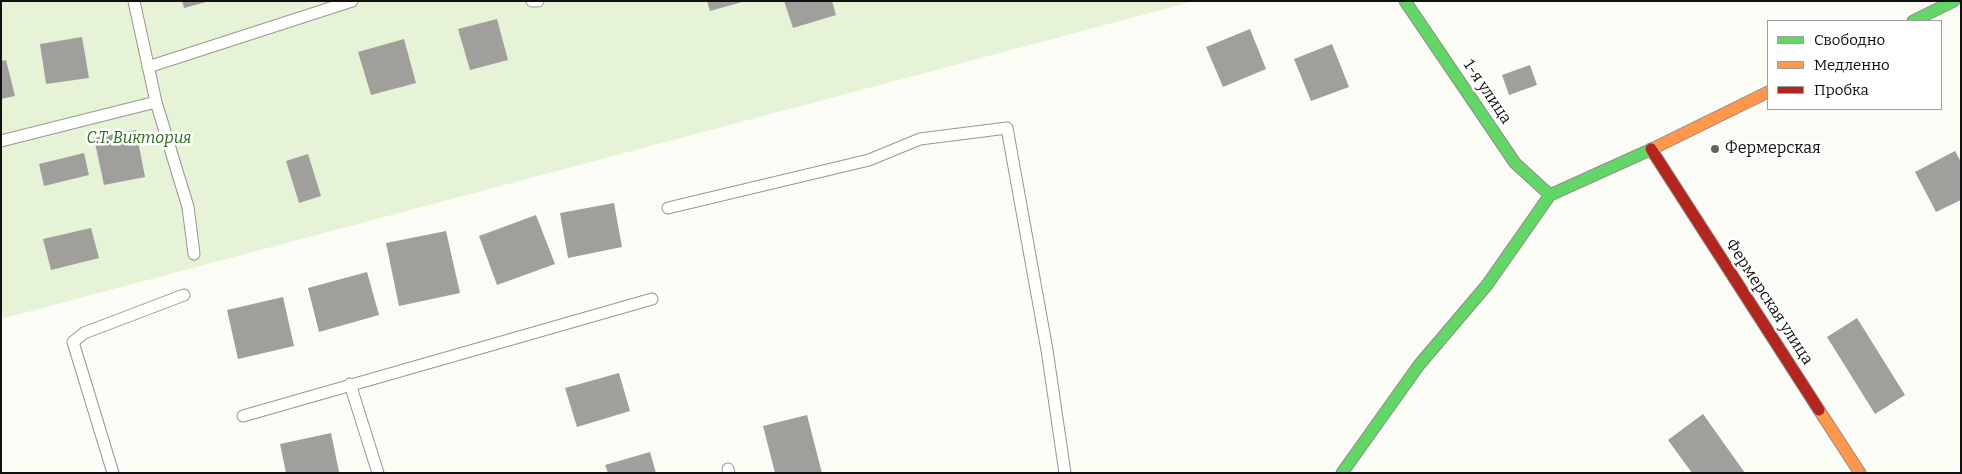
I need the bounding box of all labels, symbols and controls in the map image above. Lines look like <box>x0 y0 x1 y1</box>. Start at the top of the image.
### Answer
legend <box>1767 20 1942 110</box>
text: Свободно <box>1814 31 1885 49</box>
street label: 1-я улица <box>1459 56 1515 128</box>
text: Медленно <box>1814 56 1890 74</box>
text: Пробка <box>1814 81 1869 99</box>
park label: С.Т. Виктория <box>87 129 191 149</box>
place label: Фермерская <box>1725 139 1821 159</box>
marker: Фермерская <box>1709 143 1721 155</box>
street label: Фермерская улица <box>1721 235 1817 369</box>

